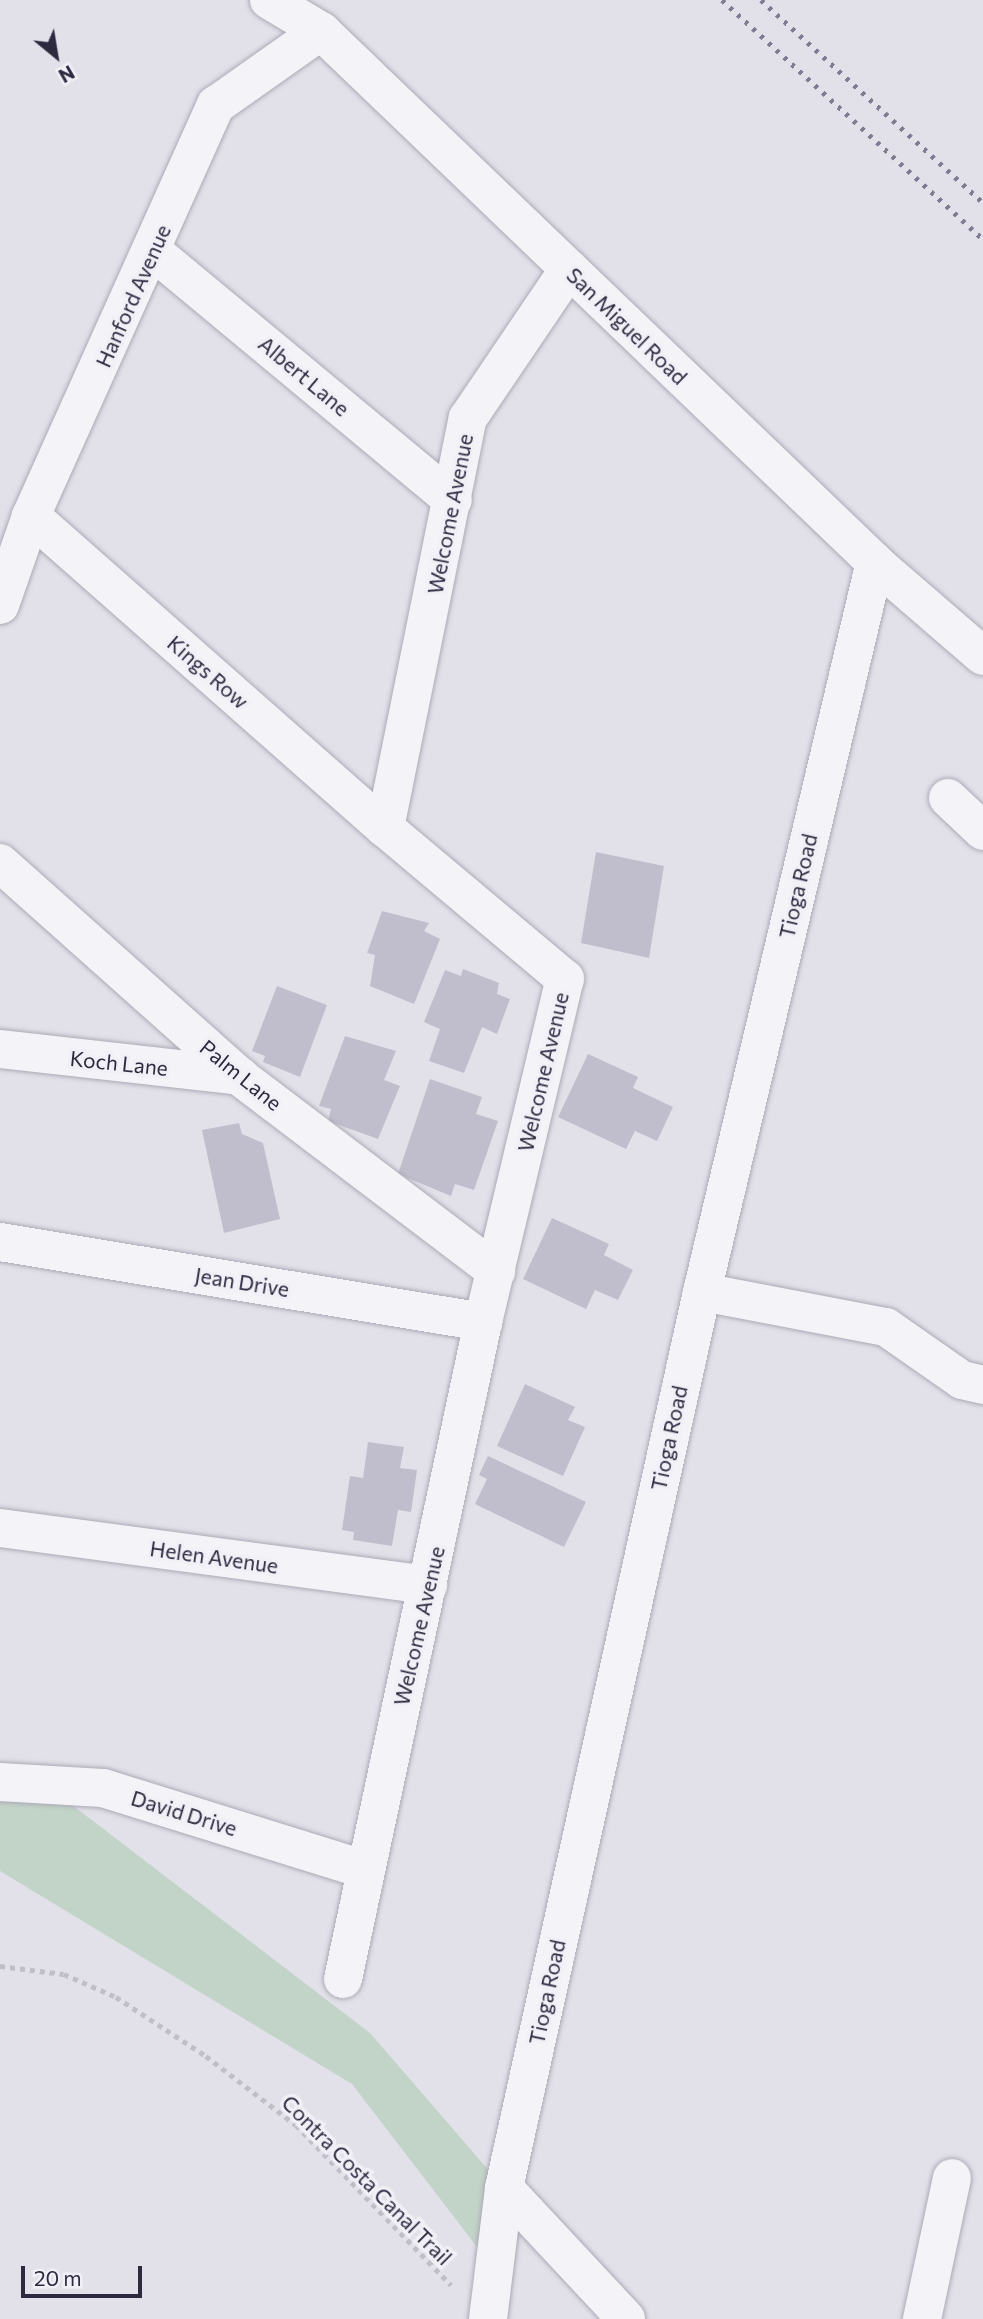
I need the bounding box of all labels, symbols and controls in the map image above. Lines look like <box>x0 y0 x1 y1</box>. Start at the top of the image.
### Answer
north arrow <box>21 21 91 91</box>
text: N <box>55 61 79 88</box>
street label: Hanford Avenue <box>90 221 176 371</box>
street label: San Miguel Road <box>562 262 692 390</box>
street label: Albert Lane <box>254 331 354 421</box>
street label: Welcome Avenue <box>422 432 478 596</box>
street label: Kings Row <box>162 630 254 714</box>
street label: Tioga Road <box>774 831 822 941</box>
street label: Welcome Avenue <box>512 990 574 1154</box>
street label: Palm Lane <box>195 1034 287 1116</box>
street label: Koch Lane <box>69 1045 169 1081</box>
street label: Jean Drive <box>193 1262 291 1302</box>
street label: Tioga Road <box>646 1383 692 1493</box>
street label: Helen Avenue <box>148 1536 280 1578</box>
street label: Welcome Avenue <box>388 1544 450 1708</box>
street label: David Drive <box>128 1785 240 1841</box>
street label: Tioga Road <box>524 1937 570 2047</box>
street label: Contra Costa Canal Trail <box>277 2090 457 2270</box>
scale bar <box>24 2252 145 2296</box>
text: 20 m <box>34 2265 82 2290</box>

